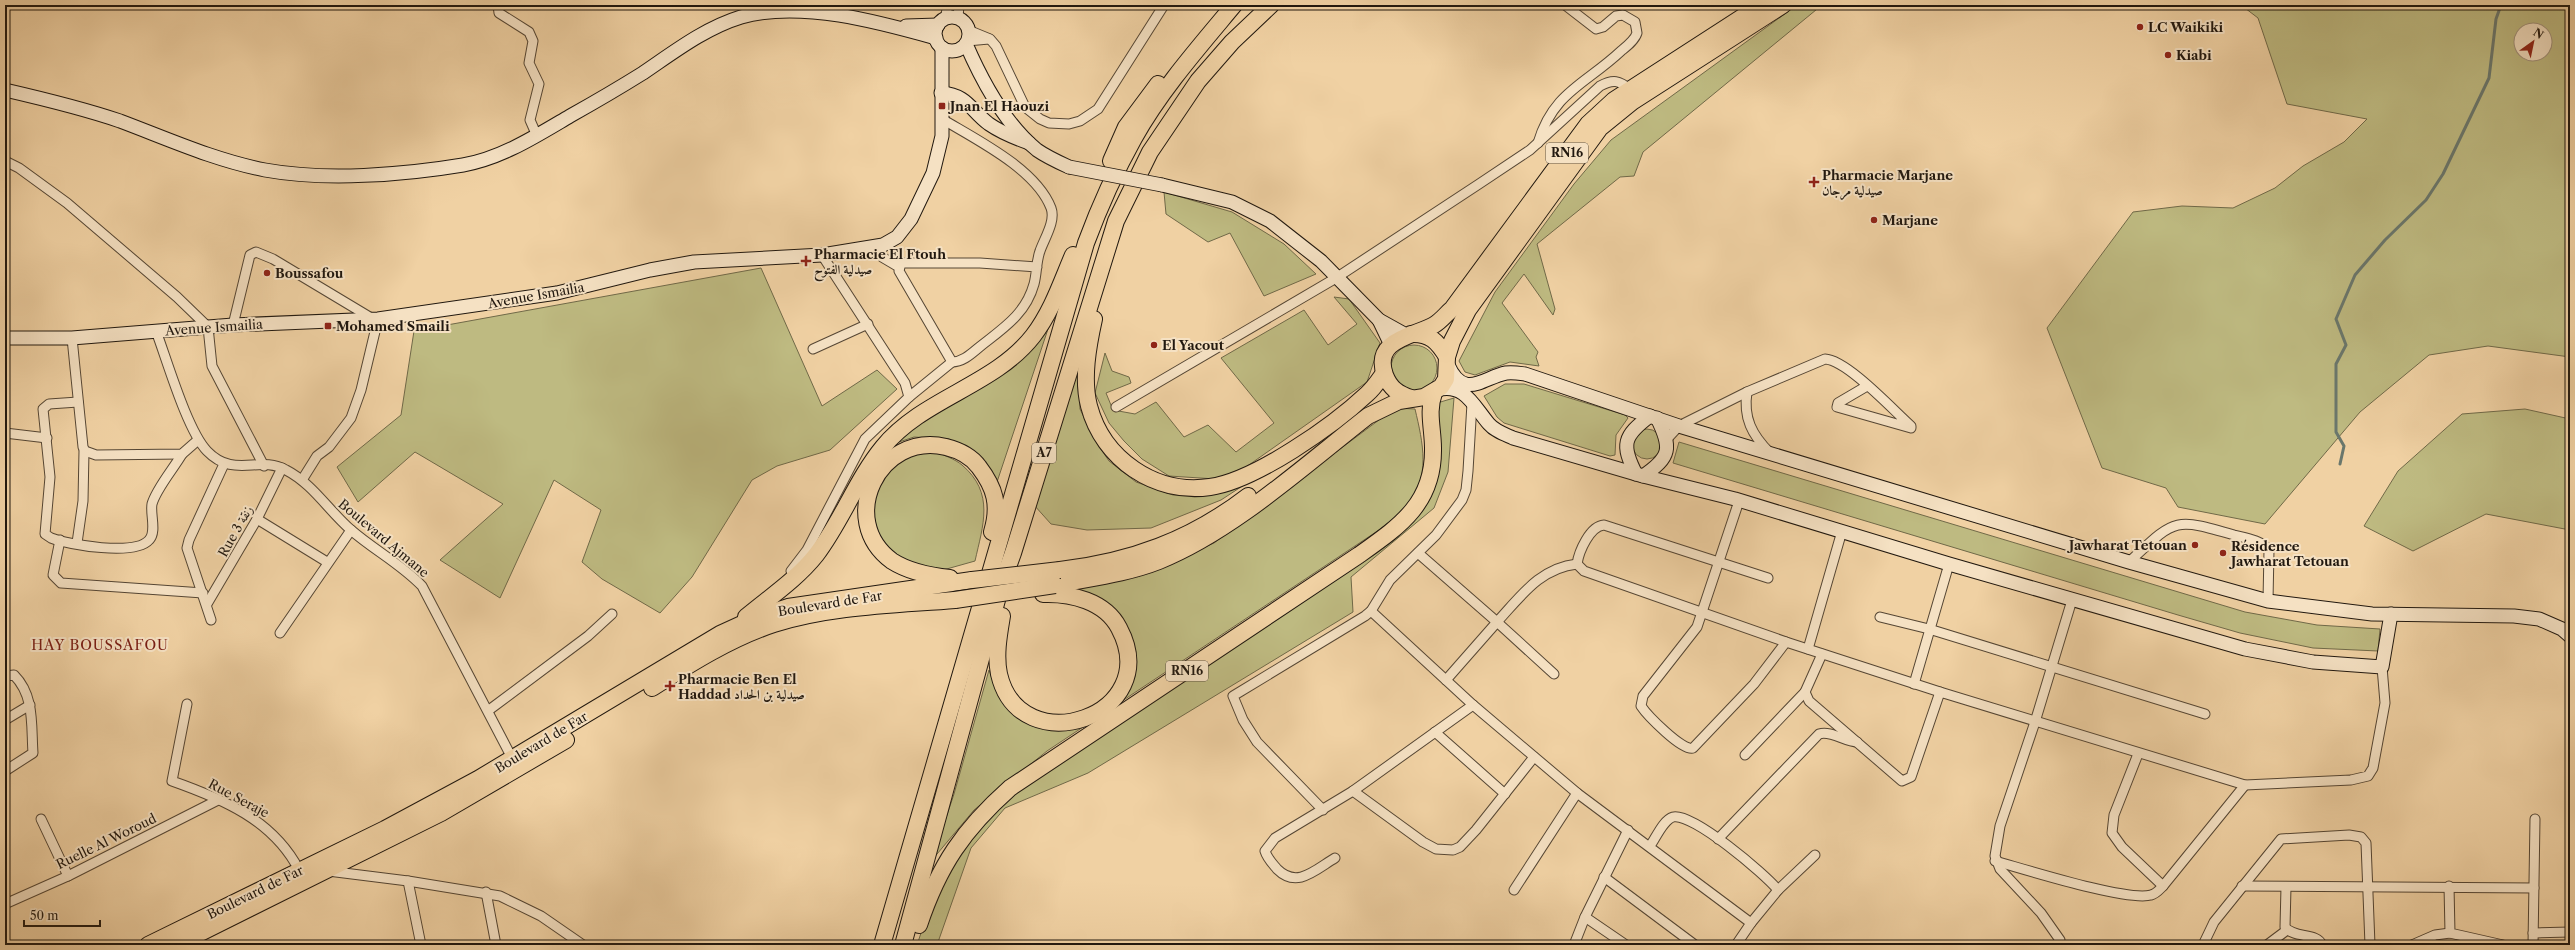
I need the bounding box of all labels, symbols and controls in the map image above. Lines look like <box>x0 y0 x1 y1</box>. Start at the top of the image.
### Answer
place label: LC Waikiki <box>2148 19 2224 35</box>
marker: LC Waikiki <box>2135 22 2145 32</box>
north arrow <box>2513 22 2553 62</box>
text: N <box>2531 25 2547 42</box>
place label: Kiabi <box>2176 47 2212 63</box>
marker: Kiabi <box>2163 50 2173 60</box>
place label: Jnan El Haouzi <box>948 98 1049 114</box>
marker: Jnan El Haouzi <box>937 101 947 111</box>
road number: RN16 <box>1546 143 1588 163</box>
place label: Pharmacie Marjane صيدلية مرجان <box>1822 167 1953 201</box>
marker: Pharmacie Marjane صيدلية مرجان <box>1809 177 1819 187</box>
place label: Marjane <box>1882 212 1938 228</box>
marker: Marjane <box>1869 215 1879 225</box>
place label: Pharmacie El Ftouh صيدلية الفتوح <box>814 246 946 282</box>
marker: Pharmacie El Ftouh صيدلية الفتوح <box>801 256 811 266</box>
place label: Boussafou <box>275 265 344 281</box>
marker: Boussafou <box>262 268 272 278</box>
street label: Avenue Ismailia <box>485 279 586 312</box>
street label: Avenue Ismailia <box>164 316 263 338</box>
place label: Mohamed Smaili <box>336 318 450 334</box>
marker: Mohamed Smaili <box>323 321 333 331</box>
place label: El Yacout <box>1162 337 1225 353</box>
marker: El Yacout <box>1149 340 1159 350</box>
road number: A7 <box>1032 443 1056 463</box>
street label: Boulevard Ajmane <box>335 495 433 581</box>
street label: Rue 3 زنقة <box>214 502 257 560</box>
place label: Jawharat Tetouan <box>2067 537 2187 553</box>
place label: Résidence Jawharat Tetouan <box>2229 538 2349 569</box>
marker: Jawharat Tetouan <box>2190 540 2200 550</box>
marker: Résidence Jawharat Tetouan <box>2218 548 2228 558</box>
street label: Boulevard de Far <box>777 587 884 619</box>
district label: HAY BOUSSAFOU <box>31 636 169 654</box>
road number: RN16 <box>1166 661 1208 681</box>
place label: Pharmacie Ben El Haddad صيدلية بن الحداد <box>678 671 805 703</box>
marker: Pharmacie Ben El Haddad صيدلية بن الحداد <box>665 681 675 691</box>
street label: Boulevard de Far <box>492 708 591 776</box>
street label: Rue Seraje <box>206 775 272 821</box>
street label: Ruelle Al Woroud <box>53 810 159 872</box>
street label: Boulevard de Far <box>204 862 306 922</box>
scale bar <box>24 902 100 928</box>
text: 50 m <box>30 908 59 923</box>

